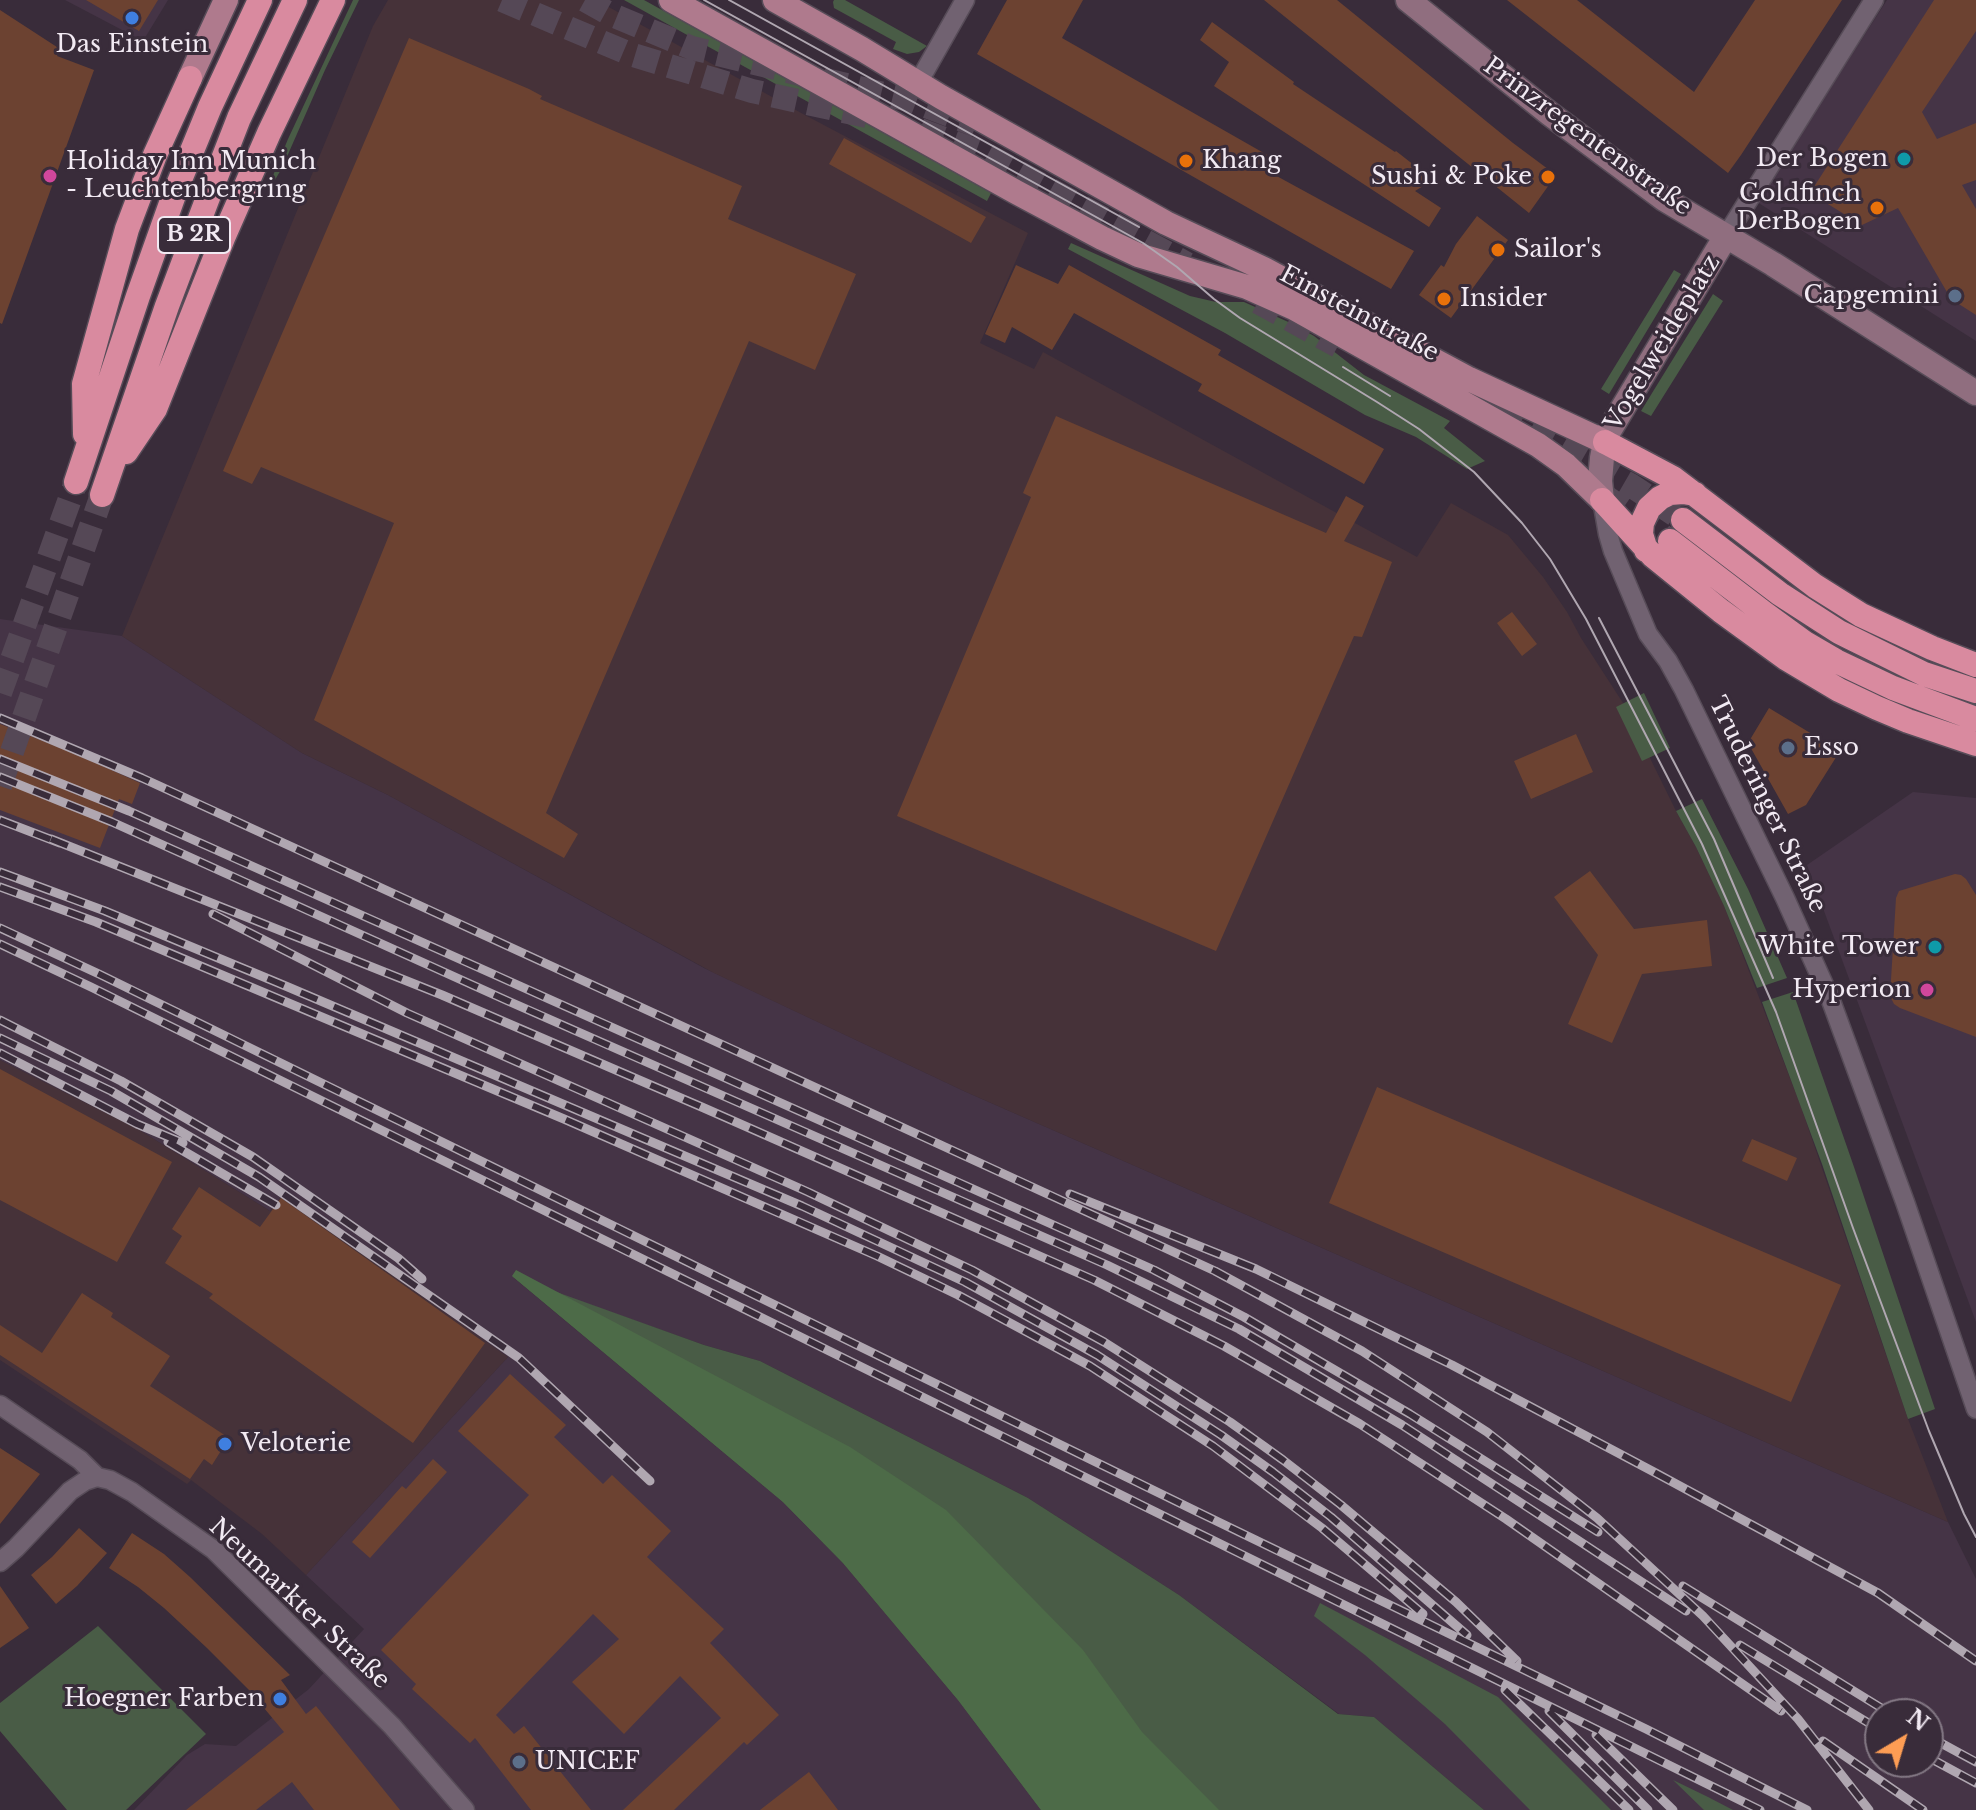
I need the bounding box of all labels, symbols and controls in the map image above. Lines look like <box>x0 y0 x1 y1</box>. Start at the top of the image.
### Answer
marker: Das Einstein <box>123 9 141 27</box>
place label: Das Einstein <box>56 31 208 59</box>
street label: Prinzregentenstraße <box>1478 52 1696 222</box>
place label: Der Bogen <box>1756 145 1888 173</box>
place label: Khang <box>1202 147 1281 175</box>
place label: Holiday Inn Munich - Leuchtenbergring <box>66 148 316 204</box>
marker: Der Bogen <box>1895 150 1913 168</box>
marker: Khang <box>1177 152 1195 170</box>
place label: Sushi & Poke <box>1371 163 1532 191</box>
marker: Holiday Inn Munich - Leuchtenbergring <box>41 167 59 185</box>
marker: Sushi & Poke <box>1539 168 1557 186</box>
place label: Goldfinch DerBogen <box>1737 180 1861 236</box>
marker: Goldfinch DerBogen <box>1868 199 1886 217</box>
road number: B 2R <box>158 217 230 253</box>
place label: Sailor's <box>1514 236 1602 264</box>
marker: Sailor's <box>1489 241 1507 259</box>
street label: Vogelweideplatz <box>1599 250 1727 436</box>
street label: Einsteinstraße <box>1275 260 1443 368</box>
place label: Capgemini <box>1803 282 1939 310</box>
place label: Insider <box>1460 285 1547 313</box>
marker: Capgemini <box>1946 287 1964 305</box>
marker: Insider <box>1435 290 1453 308</box>
street label: Truderinger Straße <box>1702 692 1832 918</box>
place label: Esso <box>1804 734 1859 762</box>
marker: Esso <box>1779 739 1797 757</box>
place label: White Tower <box>1759 933 1919 961</box>
marker: White Tower <box>1926 938 1944 956</box>
place label: Hyperion <box>1792 976 1911 1004</box>
marker: Hyperion <box>1918 981 1936 999</box>
place label: Veloterie <box>241 1430 351 1458</box>
marker: Veloterie <box>216 1435 234 1453</box>
street label: Neumarkter Straße <box>203 1513 395 1695</box>
place label: Hoegner Farben <box>64 1685 264 1713</box>
marker: Hoegner Farben <box>271 1690 289 1708</box>
north arrow <box>1864 1698 1944 1778</box>
text: N <box>1901 1703 1934 1737</box>
place label: UNICEF <box>535 1748 640 1776</box>
marker: UNICEF <box>510 1753 528 1771</box>

